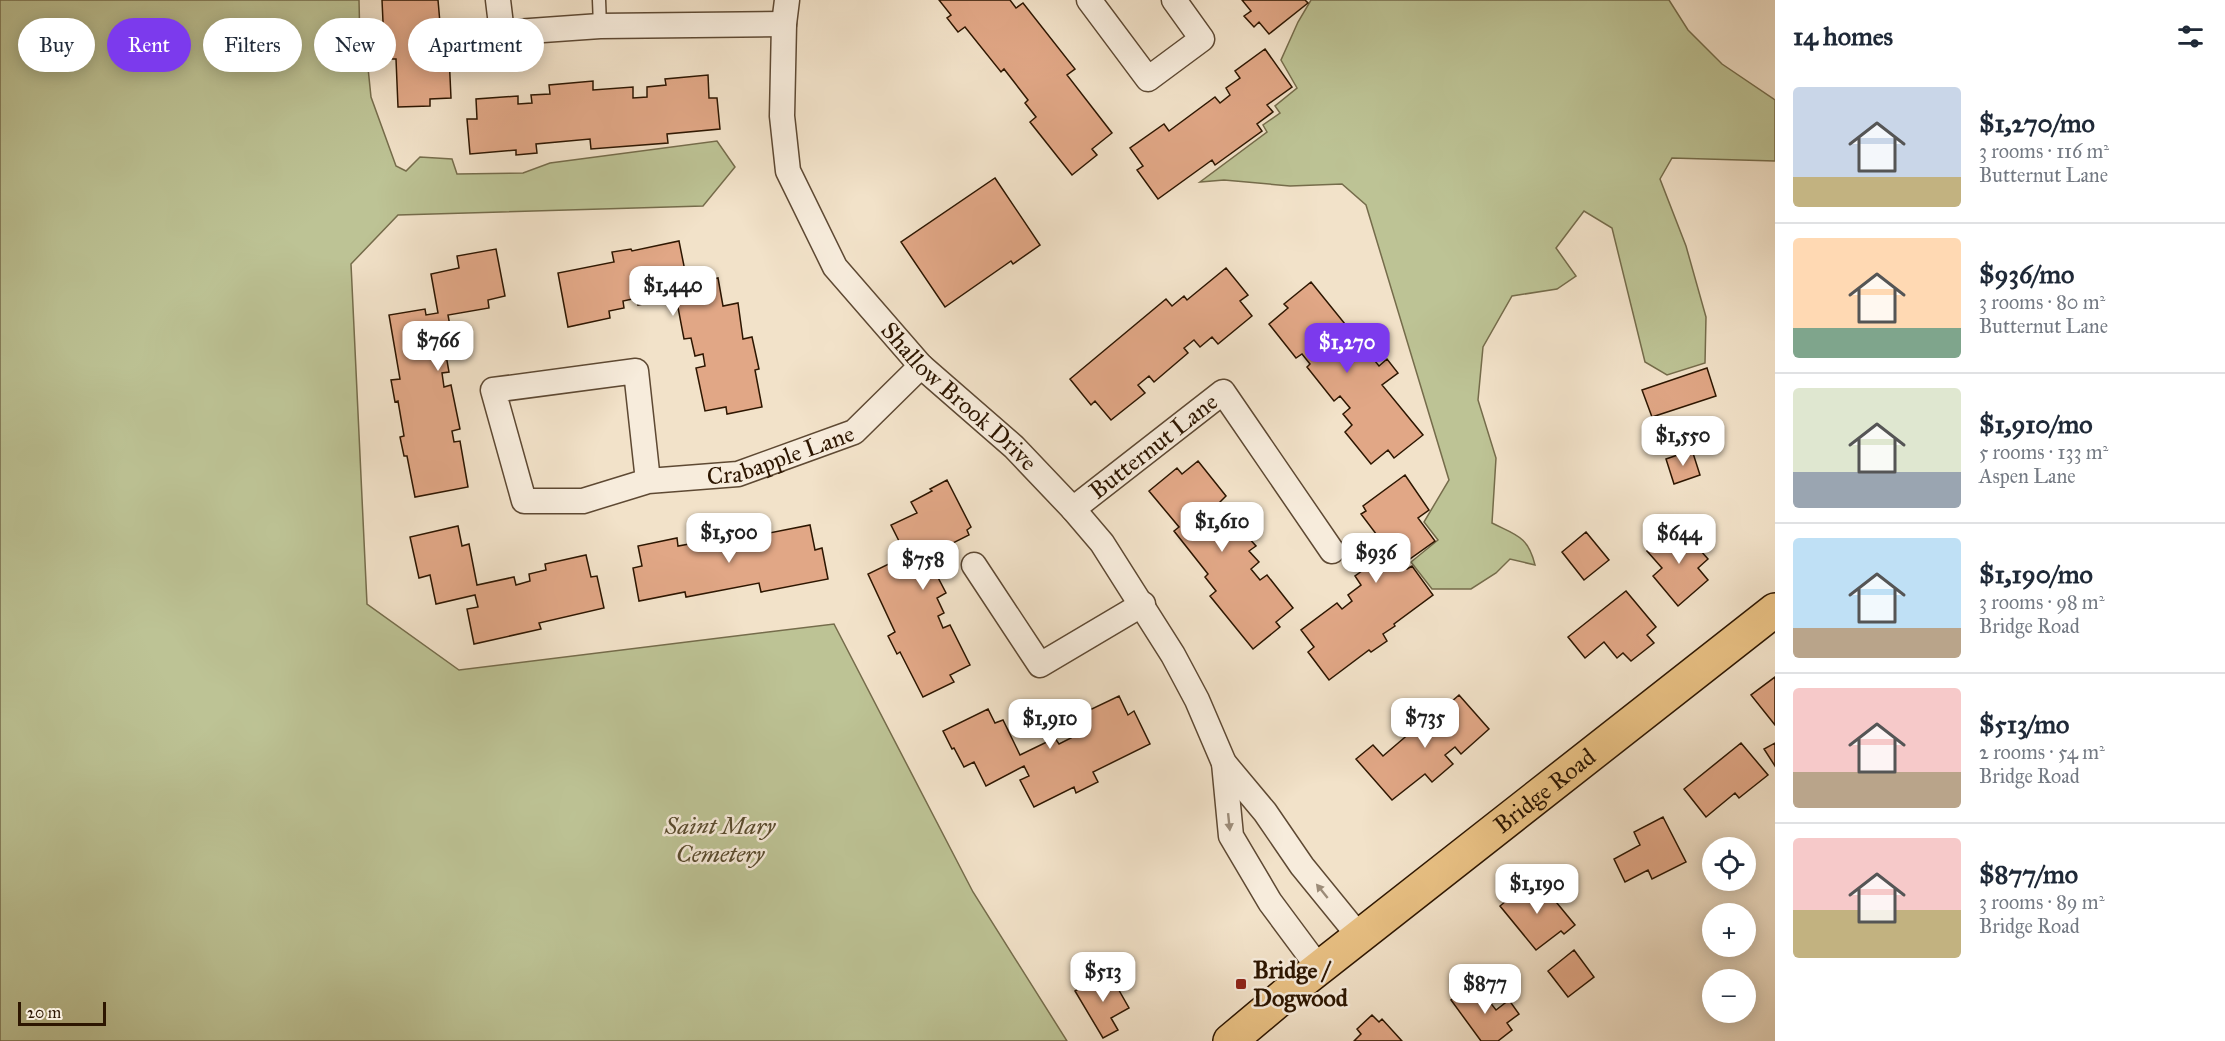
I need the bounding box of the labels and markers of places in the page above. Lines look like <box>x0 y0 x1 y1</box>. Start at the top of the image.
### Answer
pin: $1,440 <box>624 266 722 317</box>
pin: $766 <box>402 321 474 372</box>
pin: $1,270 <box>1298 323 1396 374</box>
pin: $1,550 <box>1634 416 1732 467</box>
pin: $1,610 <box>1173 502 1271 553</box>
pin: $1,500 <box>680 513 778 564</box>
pin: $644 <box>1643 514 1715 565</box>
pin: $936 <box>1340 533 1412 584</box>
pin: $758 <box>887 540 959 591</box>
pin: $735 <box>1389 698 1461 749</box>
pin: $1,910 <box>1001 699 1099 750</box>
pin: $1,190 <box>1488 864 1586 915</box>
pin: $513 <box>1067 952 1139 1003</box>
place label: Bridge / Dogwood <box>1253 955 1349 1013</box>
pin: $877 <box>1449 964 1521 1015</box>
marker: Bridge / Dogwood <box>1234 977 1248 991</box>

